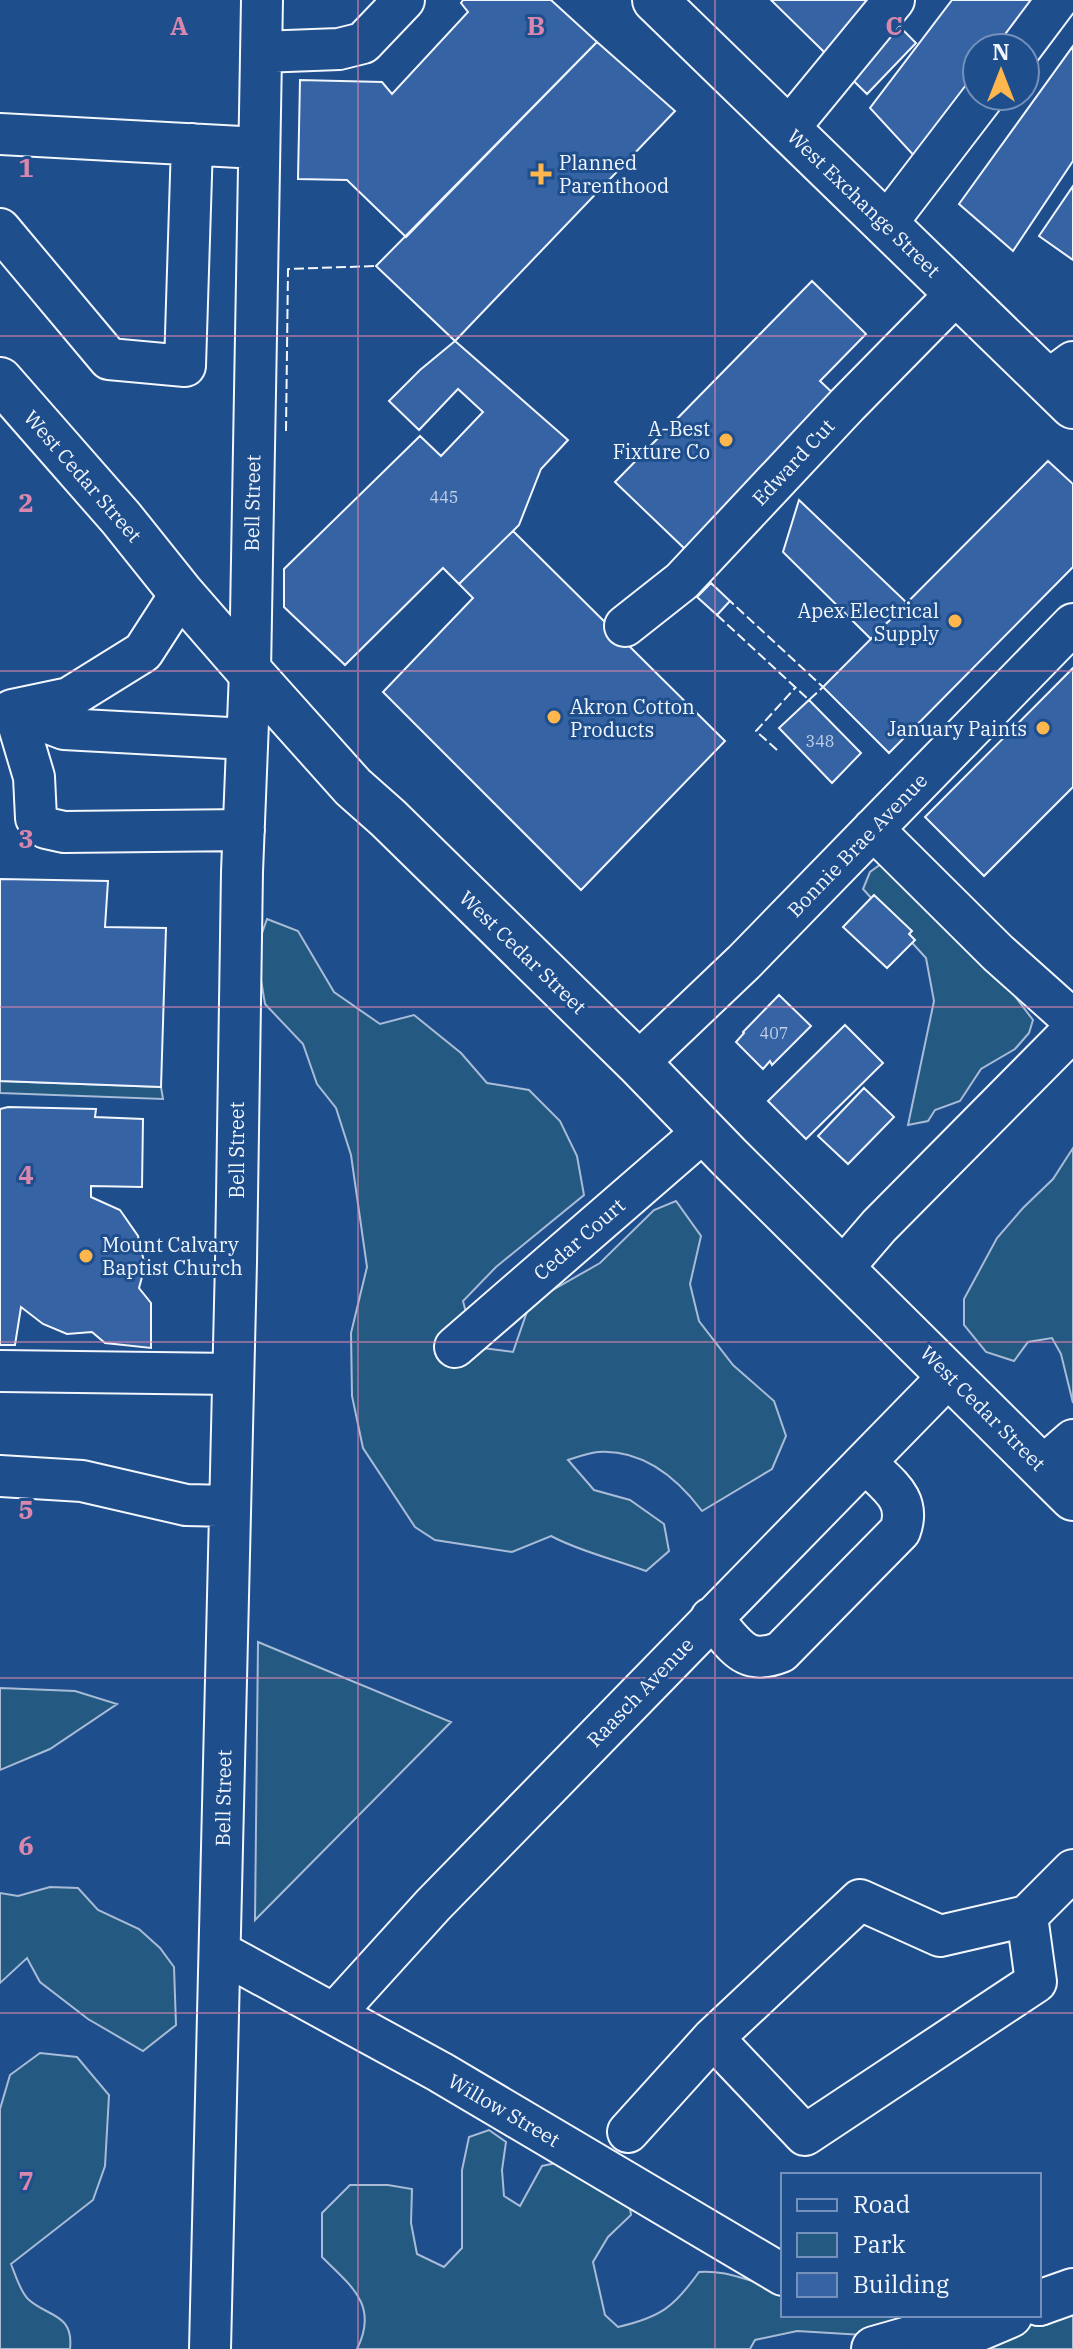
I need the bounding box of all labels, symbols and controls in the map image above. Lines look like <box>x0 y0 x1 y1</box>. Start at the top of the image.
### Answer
text: A <box>170 8 188 42</box>
text: B <box>527 8 545 42</box>
text: C <box>885 8 903 42</box>
north arrow <box>961 32 1041 112</box>
text: N <box>992 37 1010 66</box>
street label: West Exchange Street <box>782 123 946 283</box>
place label: Planned Parenthood <box>559 149 669 199</box>
text: 1 <box>18 150 34 184</box>
marker: Planned Parenthood <box>530 163 552 185</box>
street label: West Cedar Street <box>18 404 148 548</box>
street label: Edward Cut <box>746 413 840 511</box>
place label: A-Best Fixture Co <box>613 415 710 465</box>
marker: A-Best Fixture Co <box>717 431 735 449</box>
street label: Bell Street <box>238 454 266 552</box>
text: 2 <box>18 485 34 519</box>
house number: 445 <box>430 487 458 507</box>
place label: Apex Electrical Supply <box>797 597 939 647</box>
marker: Apex Electrical Supply <box>946 612 964 630</box>
place label: Akron Cotton Products <box>570 693 695 743</box>
marker: Akron Cotton Products <box>545 708 563 726</box>
place label: January Paints <box>887 715 1027 742</box>
marker: January Paints <box>1034 719 1052 737</box>
house number: 348 <box>806 731 834 751</box>
street label: Bonnie Brae Avenue <box>781 767 933 923</box>
text: 3 <box>18 821 34 855</box>
street label: West Cedar Street <box>454 884 592 1020</box>
house number: 407 <box>760 1023 788 1043</box>
street label: Bell Street <box>223 1102 250 1198</box>
text: 4 <box>18 1157 34 1191</box>
street label: Cedar Court <box>528 1192 630 1286</box>
place label: Mount Calvary Baptist Church <box>102 1231 243 1281</box>
marker: Mount Calvary Baptist Church <box>77 1247 95 1265</box>
street label: West Cedar Street <box>914 1339 1052 1477</box>
text: 5 <box>18 1492 34 1526</box>
street label: Raasch Avenue <box>581 1631 699 1753</box>
street label: Bell Street <box>209 1749 237 1847</box>
text: 6 <box>18 1828 34 1862</box>
street label: Willow Street <box>443 2067 565 2153</box>
text: 7 <box>18 2163 34 2197</box>
legend <box>781 2173 1041 2317</box>
text: Road <box>853 2188 910 2220</box>
text: Park <box>853 2228 905 2260</box>
text: Building <box>853 2268 949 2300</box>

